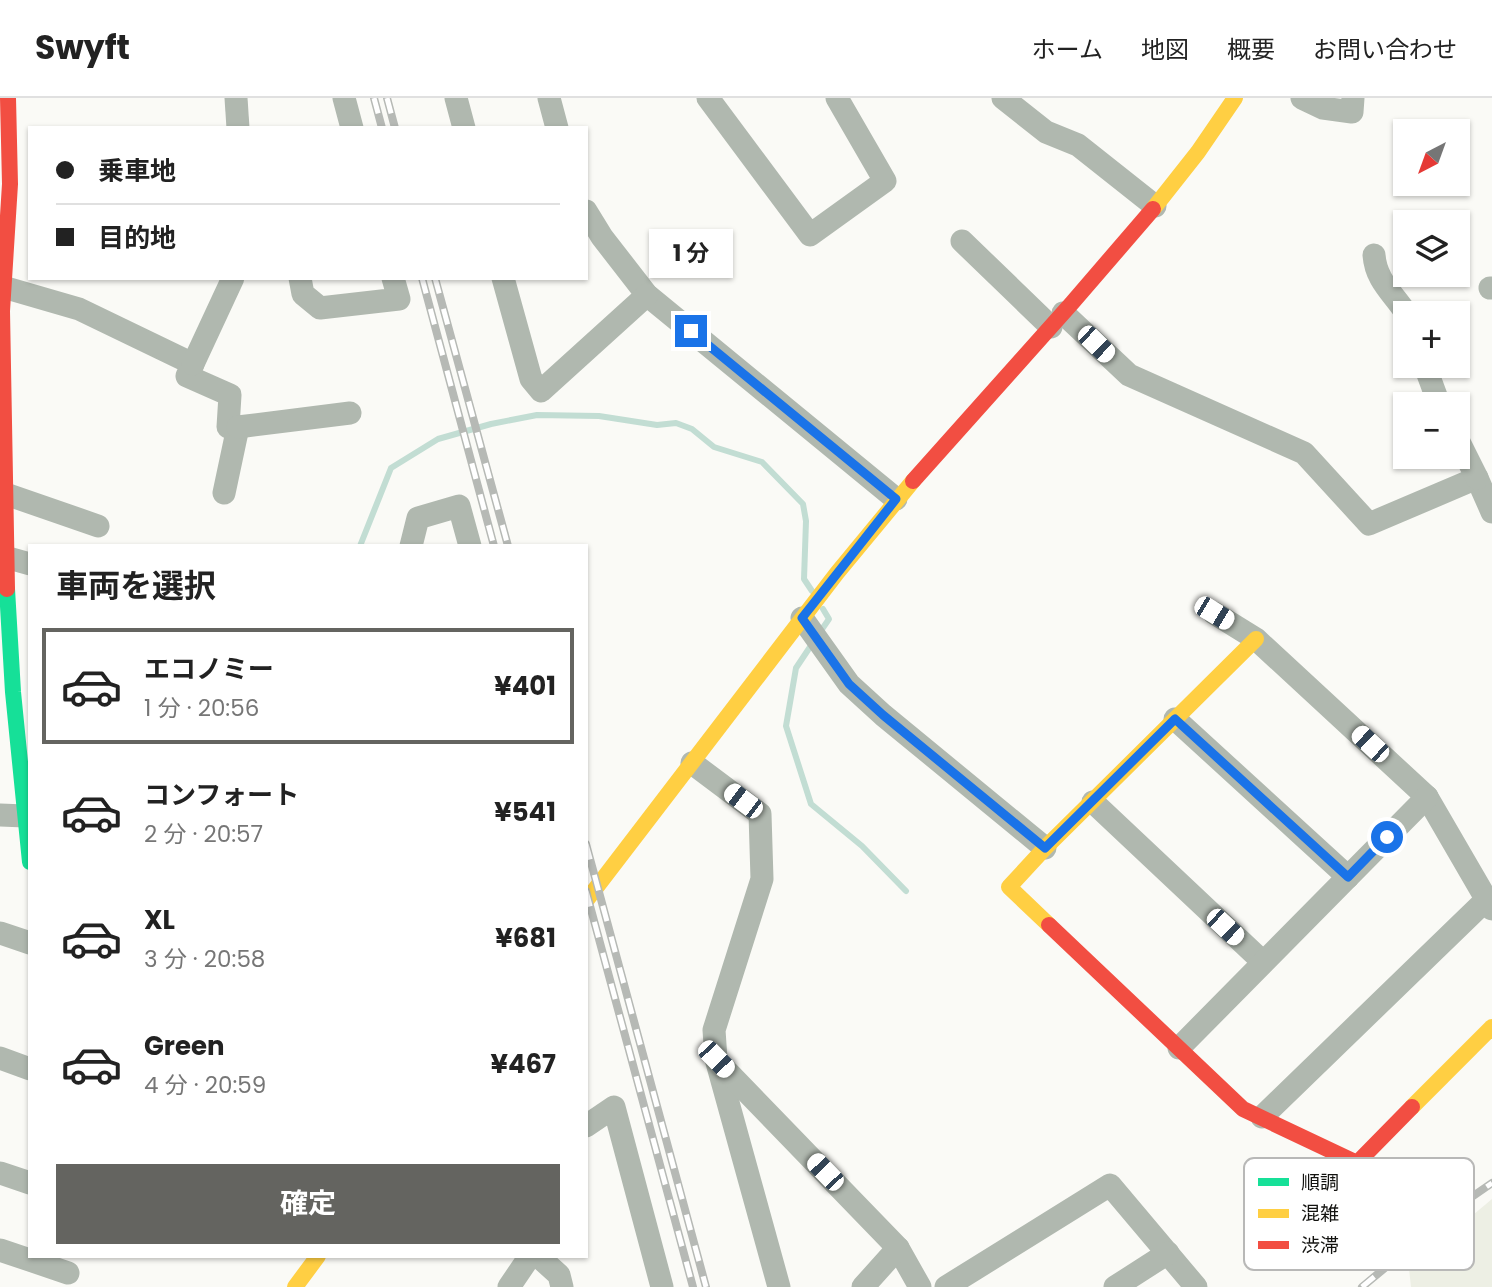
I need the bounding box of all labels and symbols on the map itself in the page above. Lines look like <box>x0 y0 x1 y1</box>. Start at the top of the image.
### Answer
north arrow <box>1393 119 1470 196</box>
callout: 1 分 <box>649 230 733 278</box>
route end <box>675 315 707 347</box>
car <box>1074 322 1119 366</box>
car <box>1191 593 1238 633</box>
car <box>1348 722 1393 766</box>
car <box>720 780 767 822</box>
route start <box>1371 821 1403 853</box>
car <box>1203 905 1248 949</box>
car <box>694 1037 739 1081</box>
car <box>803 1150 848 1194</box>
legend <box>1244 1158 1474 1270</box>
text: 順調 <box>1301 1169 1339 1196</box>
text: 混雑 <box>1301 1200 1339 1227</box>
text: 渋滞 <box>1301 1232 1339 1259</box>

